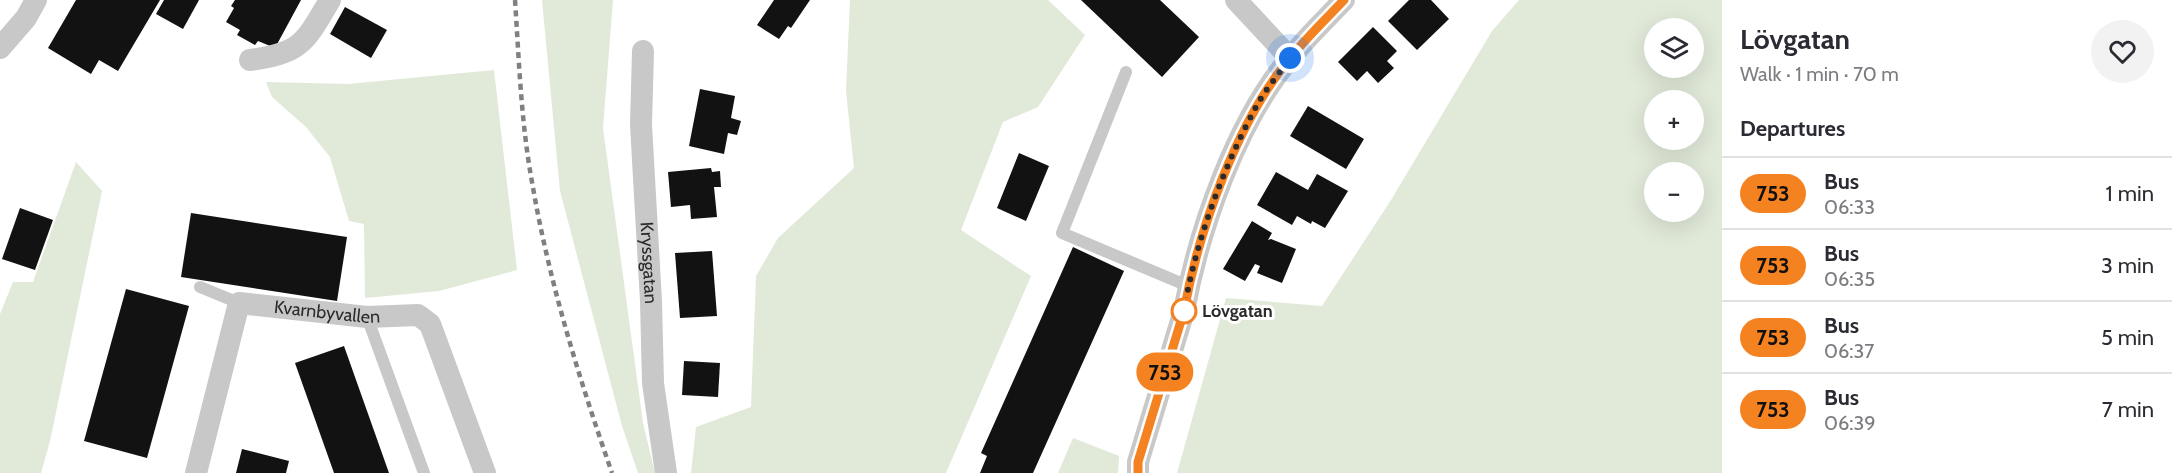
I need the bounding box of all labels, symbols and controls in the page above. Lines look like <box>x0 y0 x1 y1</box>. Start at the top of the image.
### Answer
map controls <box>1644 18 1704 222</box>
button: layers <box>1644 18 1704 78</box>
button: heart <box>2091 20 2154 83</box>
text: Lövgatan <box>1740 22 1850 56</box>
your location <box>1275 43 1305 73</box>
text: Walk · 1 min · 70 m <box>1740 62 1899 86</box>
button: + <box>1644 90 1704 150</box>
text: Departures <box>1740 115 1845 142</box>
button: − <box>1644 162 1704 222</box>
text: Bus <box>1824 168 1859 195</box>
text: 1 min <box>2106 180 2154 207</box>
text: 753 <box>1756 181 1790 206</box>
text: 06:33 <box>1824 195 1875 219</box>
street label: Kryssgatan <box>636 221 662 304</box>
text: Bus <box>1824 240 1859 267</box>
text: 3 min <box>2101 252 2154 279</box>
text: 753 <box>1756 253 1790 278</box>
text: 06:35 <box>1824 267 1875 291</box>
street label: Kvarnbyvallen <box>273 296 380 328</box>
marker: Lövgatan <box>1171 298 1197 324</box>
place label: Lövgatan <box>1202 300 1273 322</box>
text: Bus <box>1824 312 1859 339</box>
text: 5 min <box>2101 324 2154 351</box>
text: 753 <box>1756 325 1790 350</box>
text: 06:37 <box>1824 339 1874 363</box>
line badge: 753 <box>1130 352 1200 392</box>
text: 753 <box>1148 360 1182 385</box>
text: Bus <box>1824 384 1859 411</box>
text: 7 min <box>2102 396 2154 423</box>
text: 753 <box>1756 397 1790 422</box>
text: 06:39 <box>1824 411 1876 435</box>

